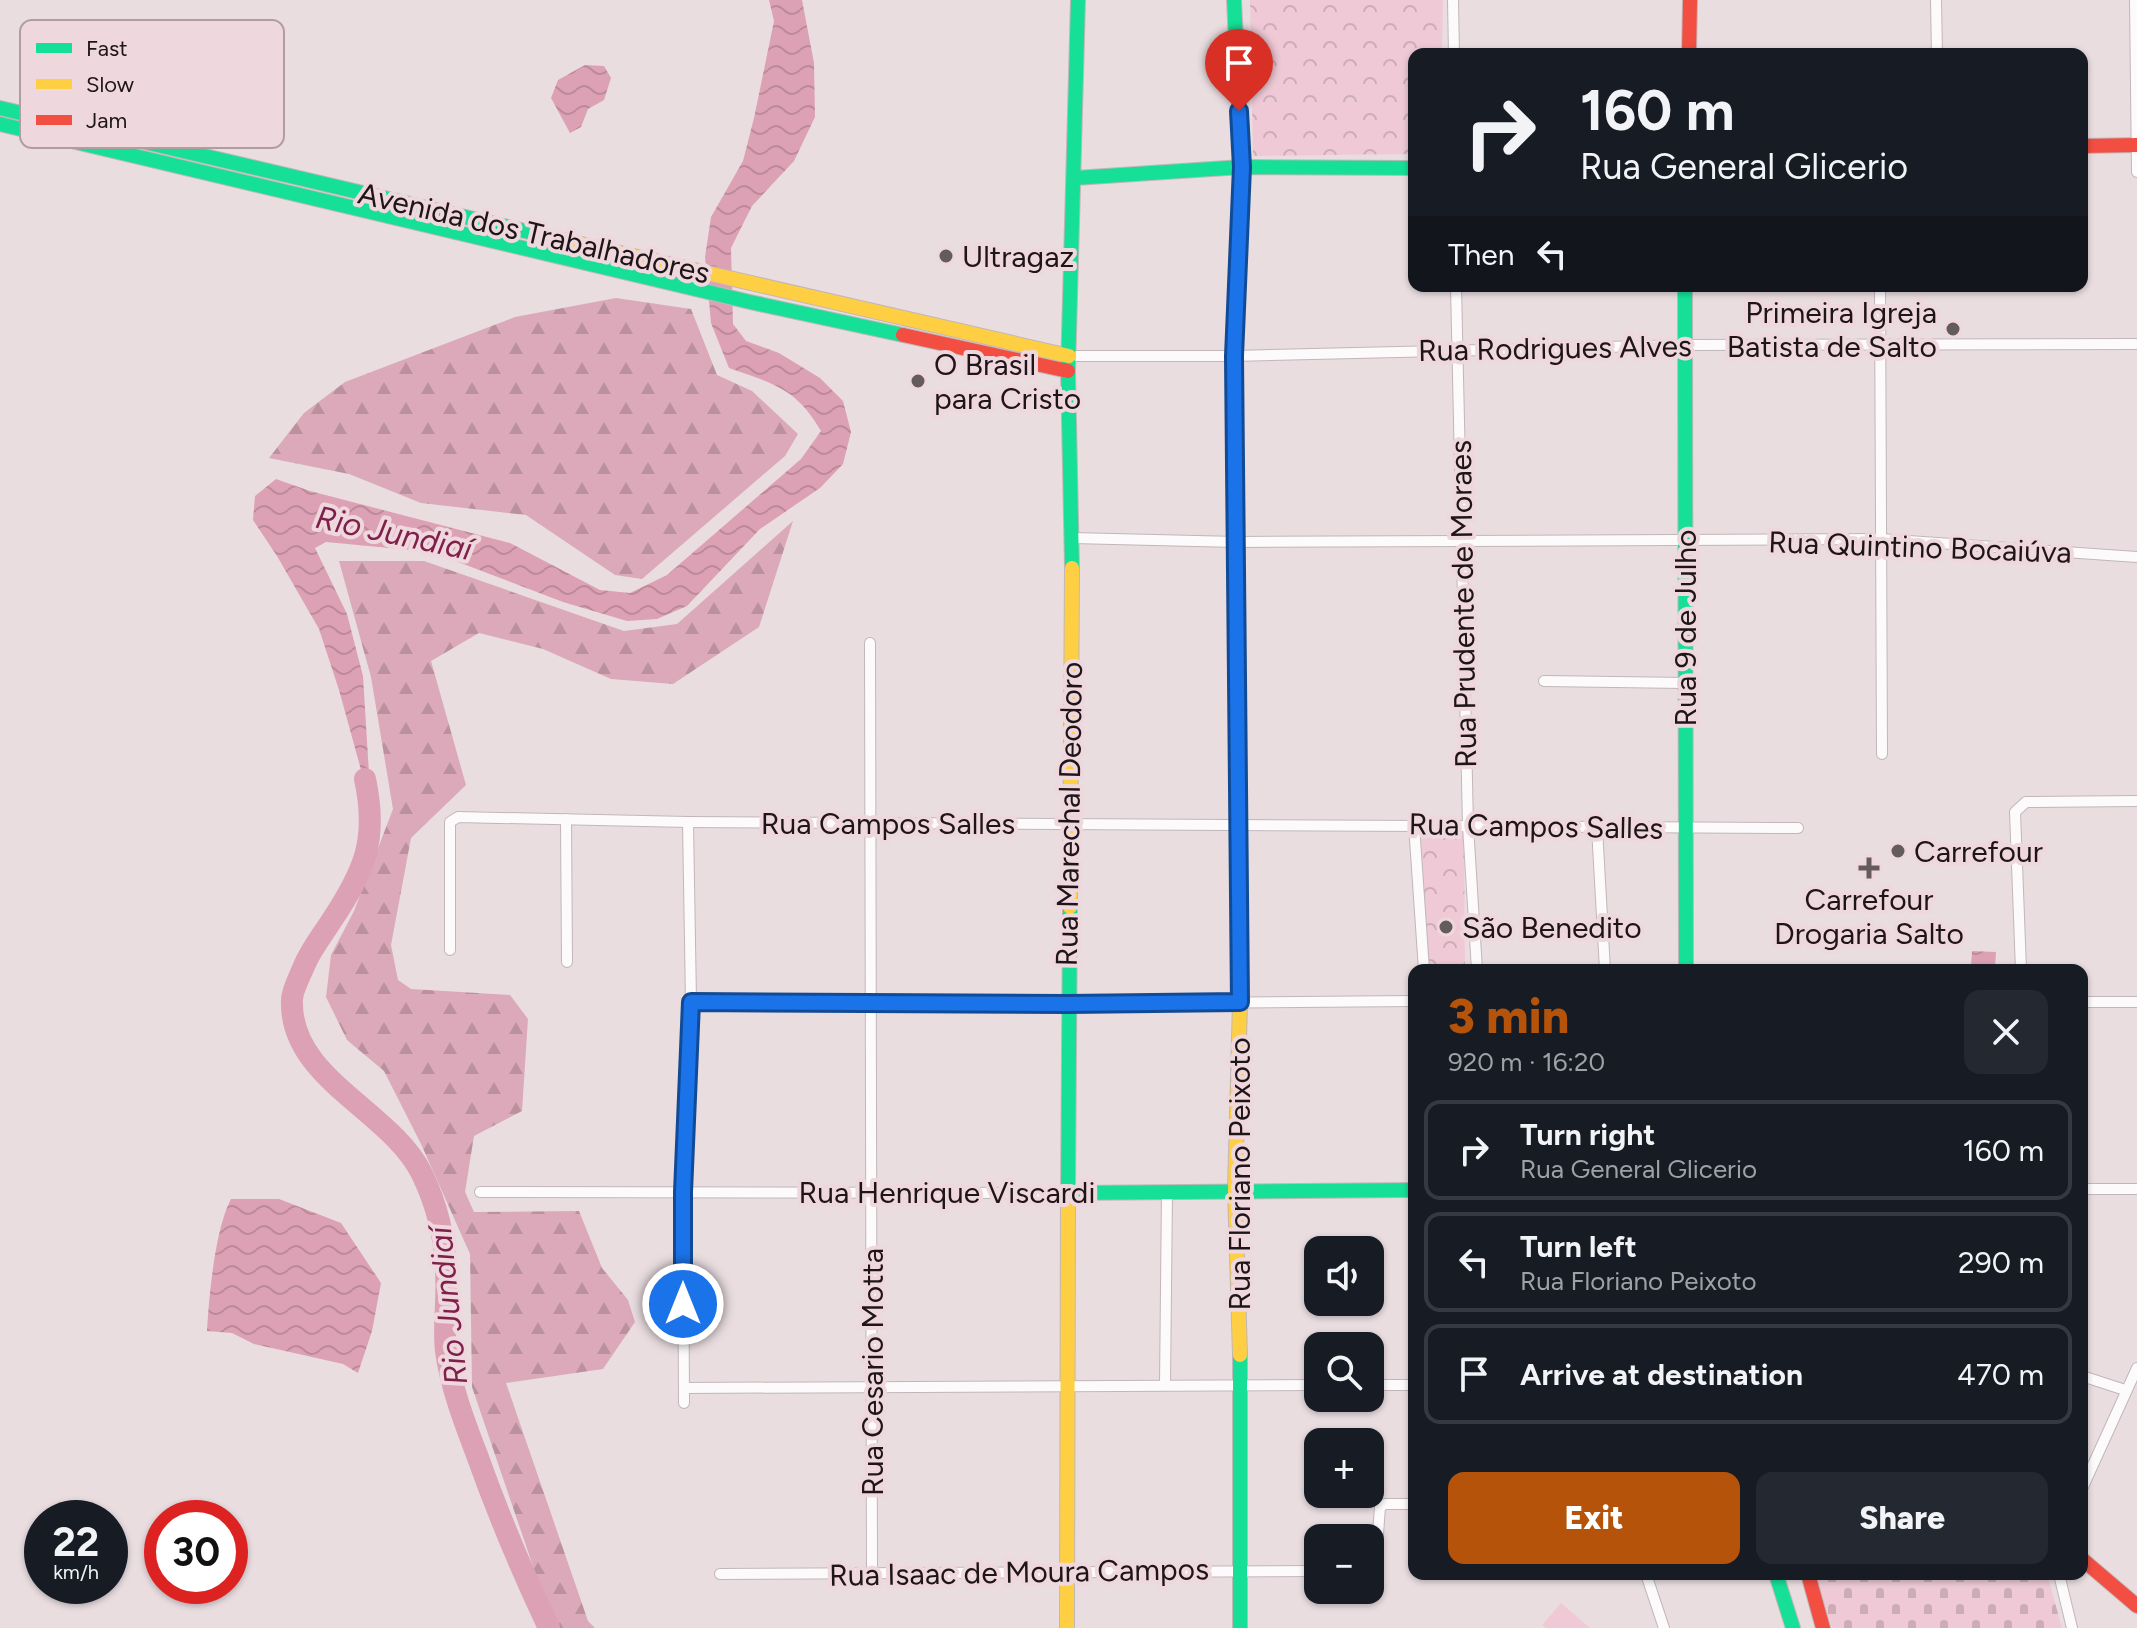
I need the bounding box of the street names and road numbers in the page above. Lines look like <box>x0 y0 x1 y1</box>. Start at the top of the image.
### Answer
street label: Avenida dos Trabalhadores <box>355 175 713 291</box>
street label: Rua Rodrigues Alves <box>1418 327 1692 369</box>
street label: Rua Prudente de Moraes <box>1442 440 1484 768</box>
street label: Rua Quintino Bocaiúva <box>1768 523 2072 571</box>
street label: Rua 9 de Julho <box>1667 530 1704 726</box>
street label: Rua Marechal Deodoro <box>1048 661 1090 967</box>
street label: Rua Campos Salles <box>761 805 1015 842</box>
street label: Rua Campos Salles <box>1408 805 1664 847</box>
street label: Rua Floriano Peixoto <box>1221 1037 1258 1311</box>
street label: Rua Henrique Viscardi <box>799 1174 1095 1211</box>
street label: Rua Cesario Motta <box>854 1248 891 1496</box>
street label: Rua Isaac de Moura Campos <box>829 1550 1209 1594</box>

